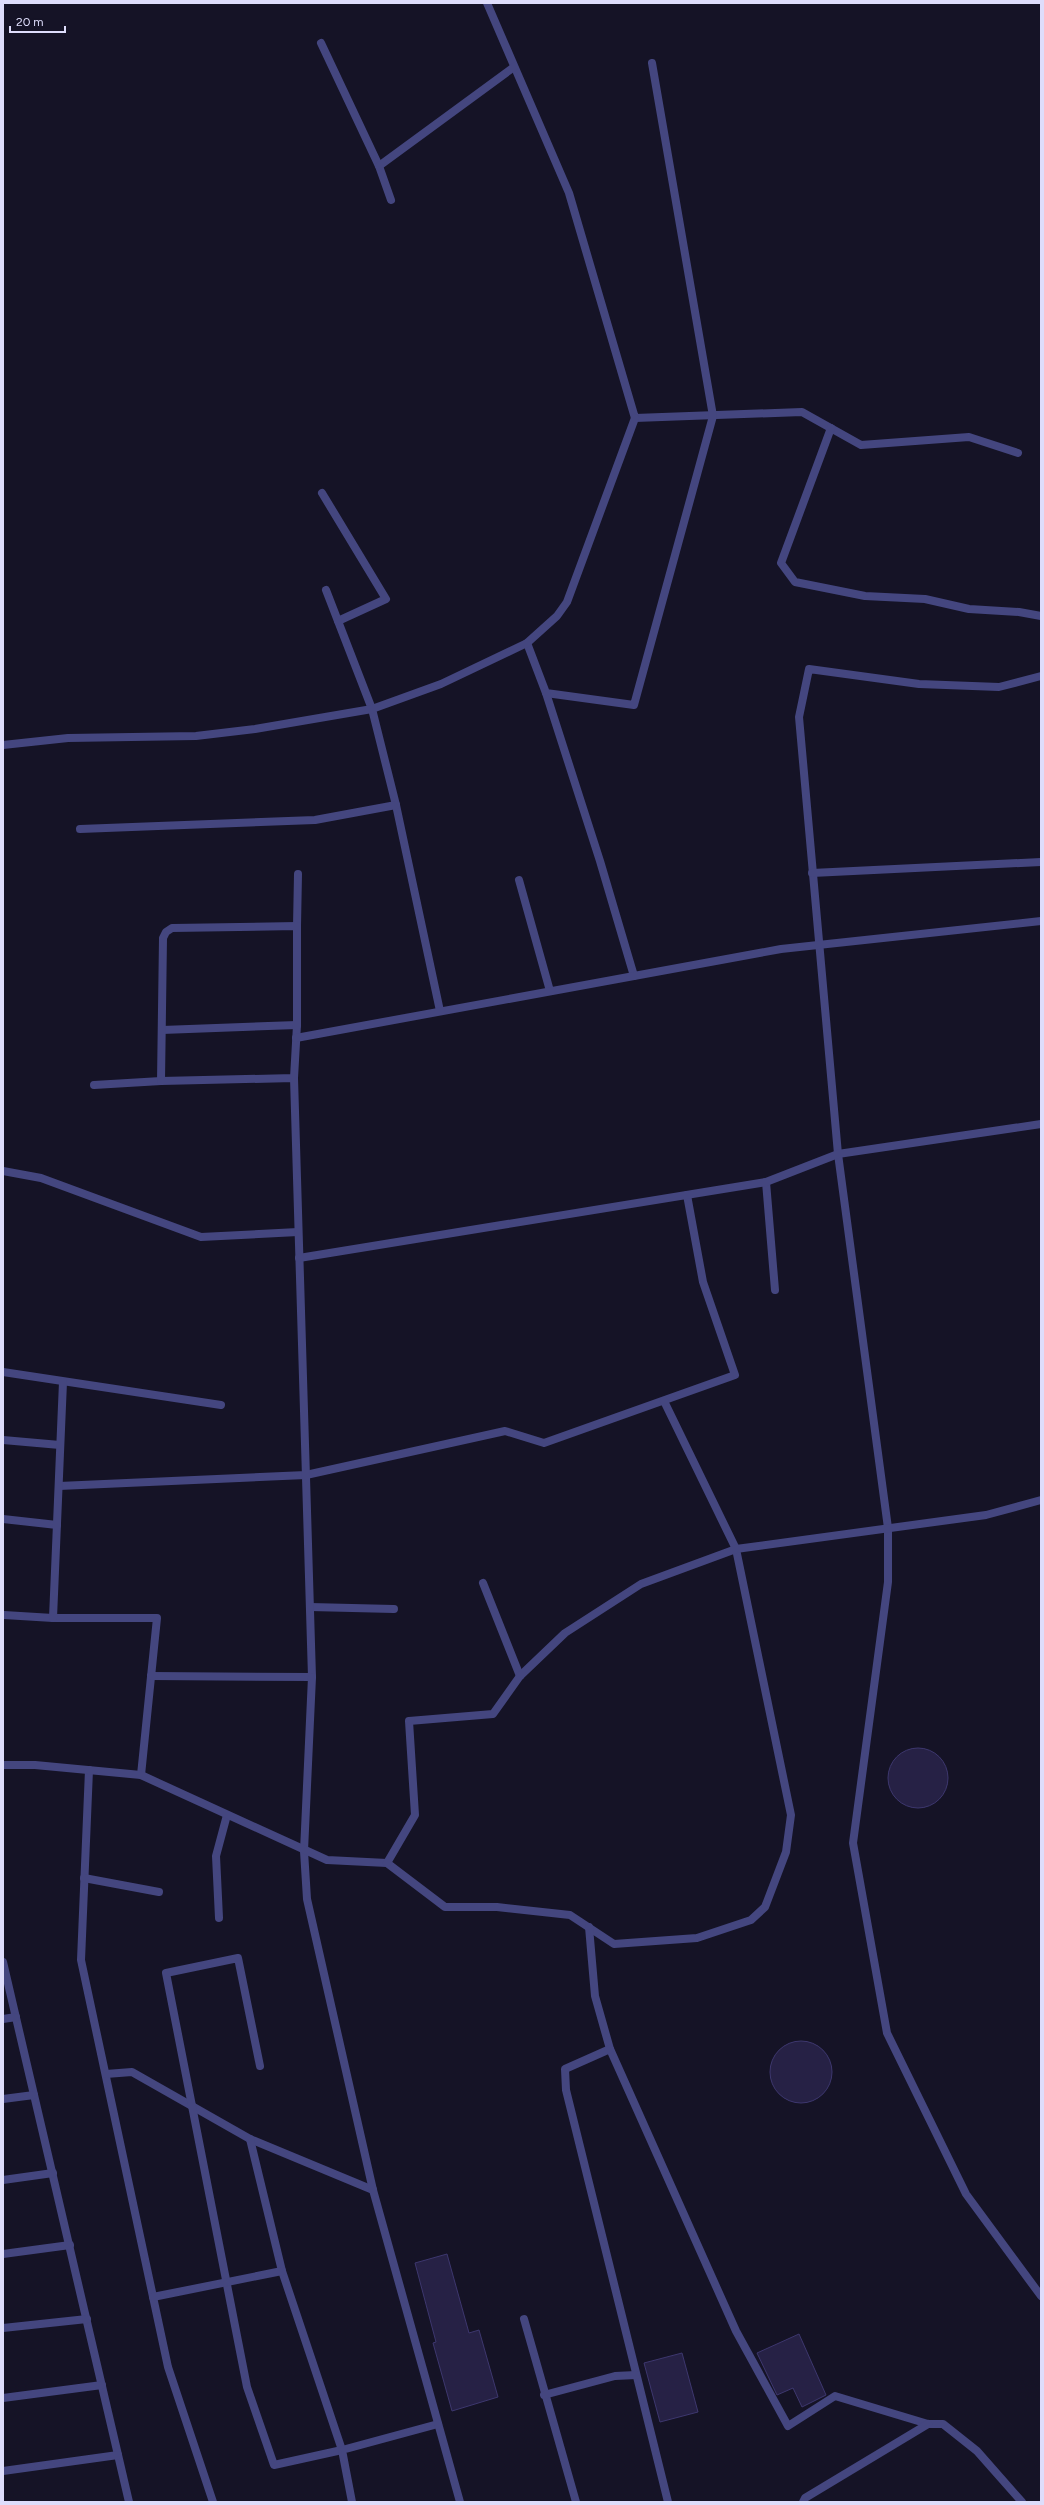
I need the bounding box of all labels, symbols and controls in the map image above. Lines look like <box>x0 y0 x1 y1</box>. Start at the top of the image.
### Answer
scale bar <box>10 8 65 34</box>
text: 20 m <box>16 15 44 29</box>

